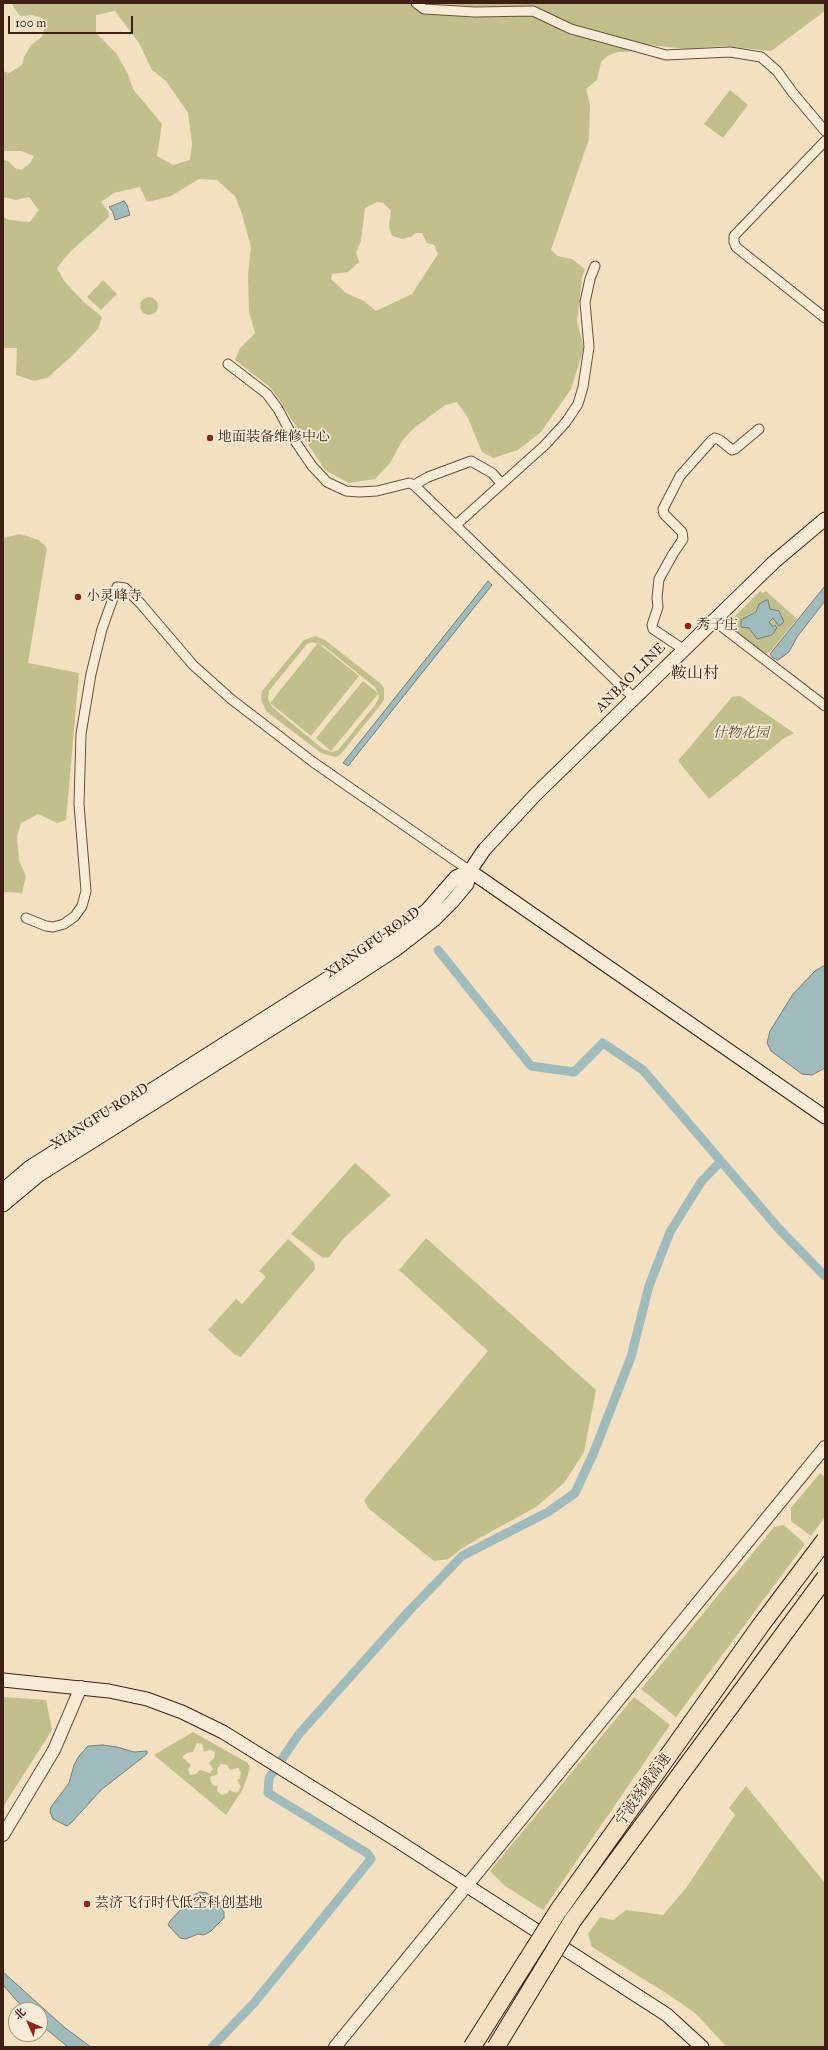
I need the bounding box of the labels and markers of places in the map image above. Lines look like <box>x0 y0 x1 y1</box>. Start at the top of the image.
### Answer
place label: 地面装备维修中心 <box>218 430 330 446</box>
marker: 地面装备维修中心 <box>205 433 215 443</box>
place label: 小灵峰寺 <box>86 589 142 605</box>
marker: 小灵峰寺 <box>73 592 83 602</box>
place label: 秀子庄 <box>696 618 738 634</box>
marker: 秀子庄 <box>683 621 693 631</box>
place label: 芸济飞行时代低空科创基地 <box>95 1896 263 1912</box>
marker: 芸济飞行时代低空科创基地 <box>82 1899 92 1909</box>

